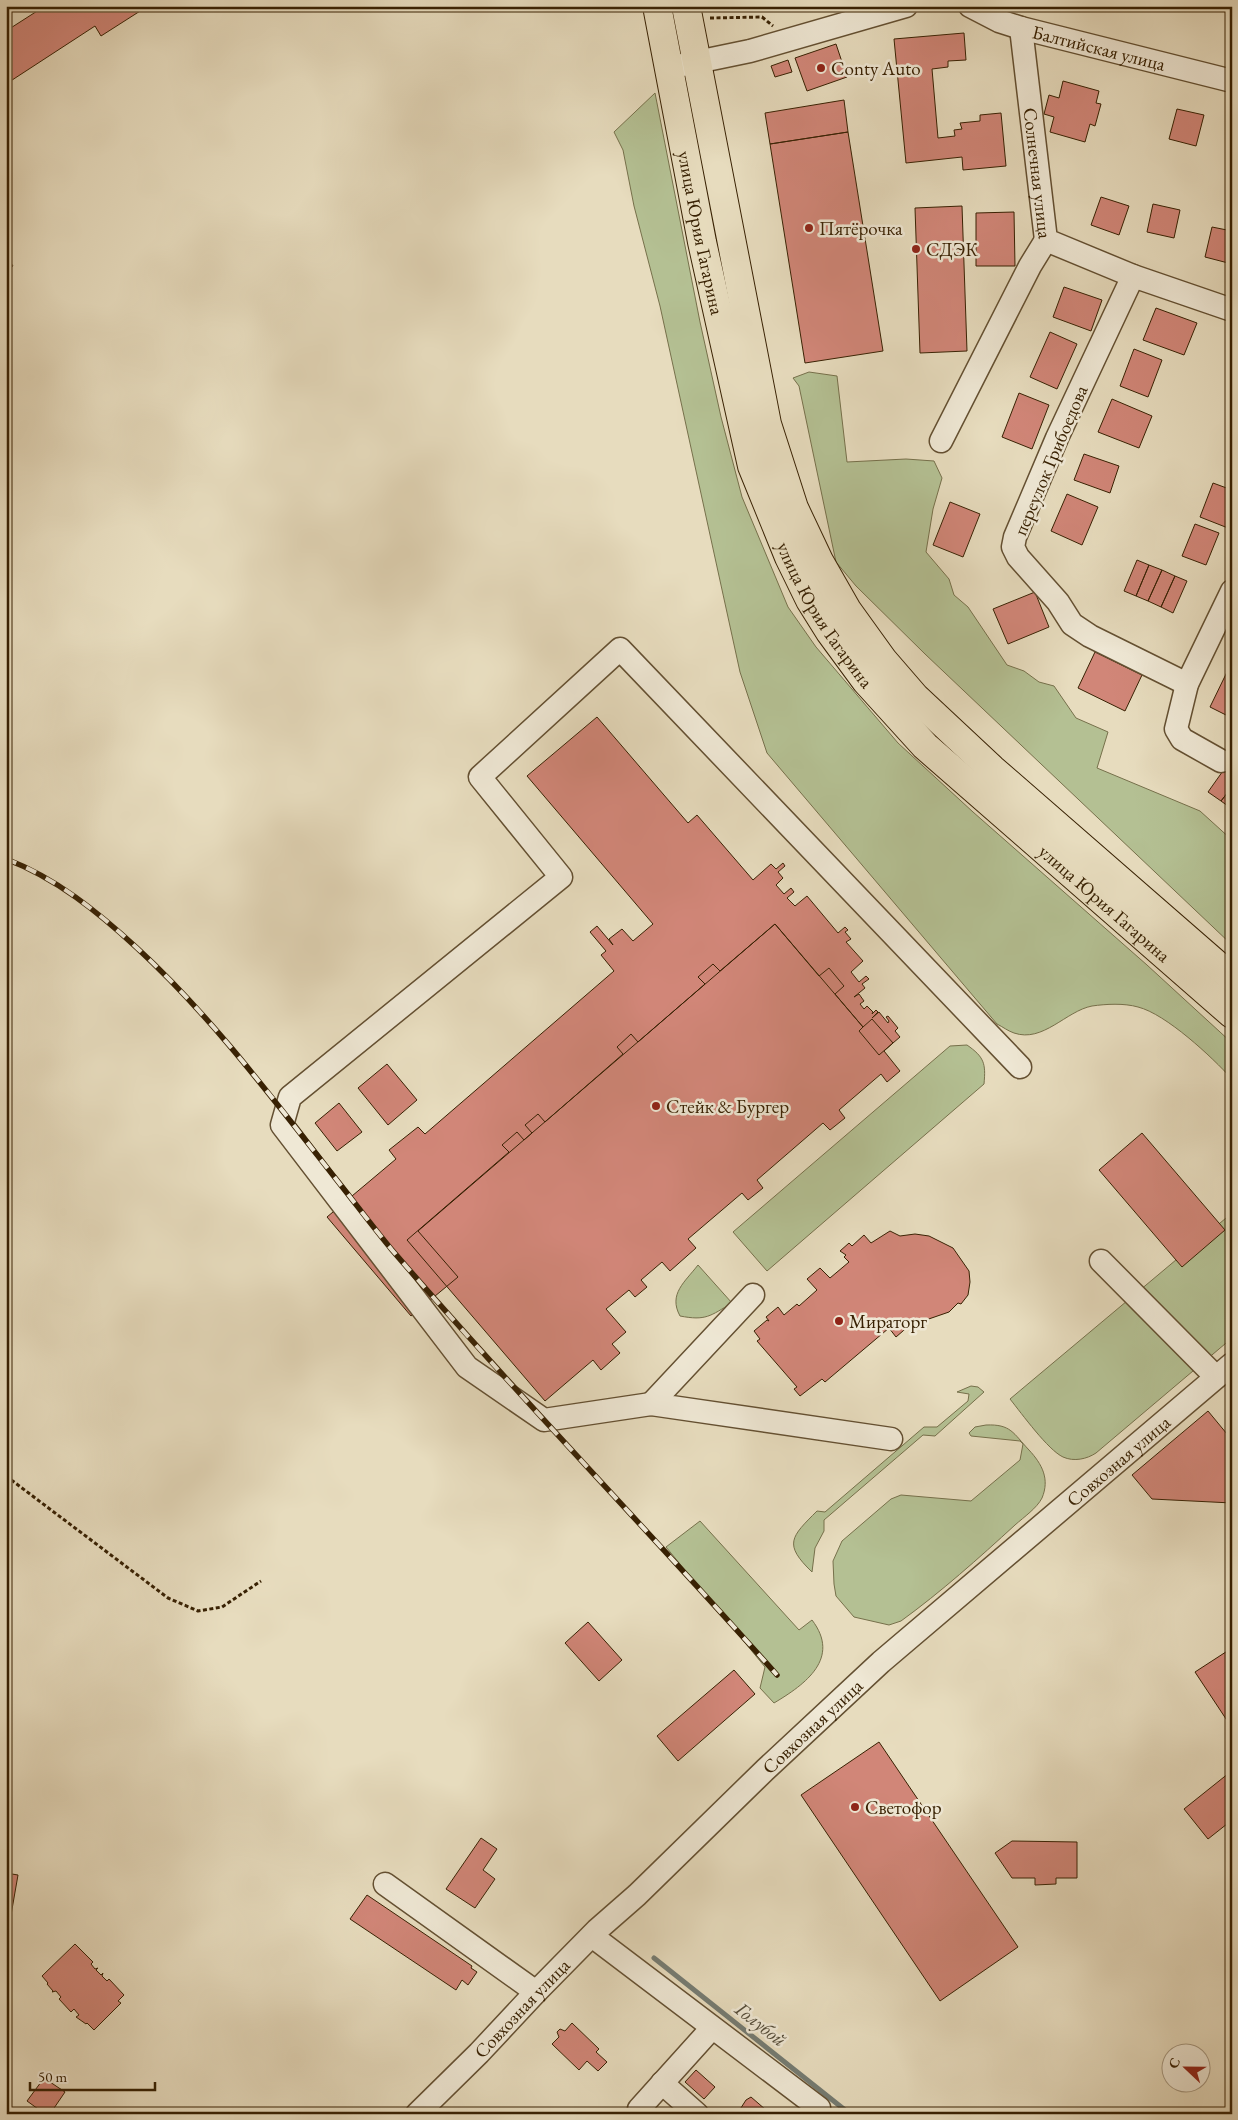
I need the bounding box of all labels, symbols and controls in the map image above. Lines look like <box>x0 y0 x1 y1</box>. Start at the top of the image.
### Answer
street label: Балтийская улица <box>1030 19 1168 77</box>
place label: Conty Auto <box>831 56 921 81</box>
marker: Conty Auto <box>815 62 827 74</box>
street label: Солнечная улица <box>1017 106 1058 240</box>
street label: улица Юрия Гагарина <box>672 149 730 318</box>
place label: Пятёрочка <box>819 216 903 241</box>
marker: Пятёрочка <box>803 222 815 234</box>
place label: СДЭК <box>926 237 978 262</box>
marker: СДЭК <box>910 243 922 255</box>
street label: переулок Грибоедова <box>1008 381 1094 539</box>
street label: улица Юрия Гагарина <box>771 538 879 694</box>
street label: улица Юрия Гагарина <box>1033 839 1176 968</box>
place label: Стейк & Бургер <box>666 1094 789 1119</box>
marker: Стейк & Бургер <box>650 1100 662 1112</box>
place label: Мираторг <box>849 1309 927 1334</box>
marker: Мираторг <box>833 1315 845 1327</box>
street label: Совхозная улица <box>1061 1410 1176 1512</box>
street label: Совхозная улица <box>757 1673 869 1780</box>
place label: Светофор <box>865 1795 942 1820</box>
marker: Светофор <box>849 1801 861 1813</box>
street label: Совхозная улица <box>469 1953 576 2064</box>
water label: Голубой <box>729 1995 792 2052</box>
north arrow <box>1160 2042 1210 2092</box>
text: С <box>1164 2055 1184 2071</box>
scale bar <box>30 2060 155 2092</box>
text: 50 m <box>38 2067 67 2086</box>

